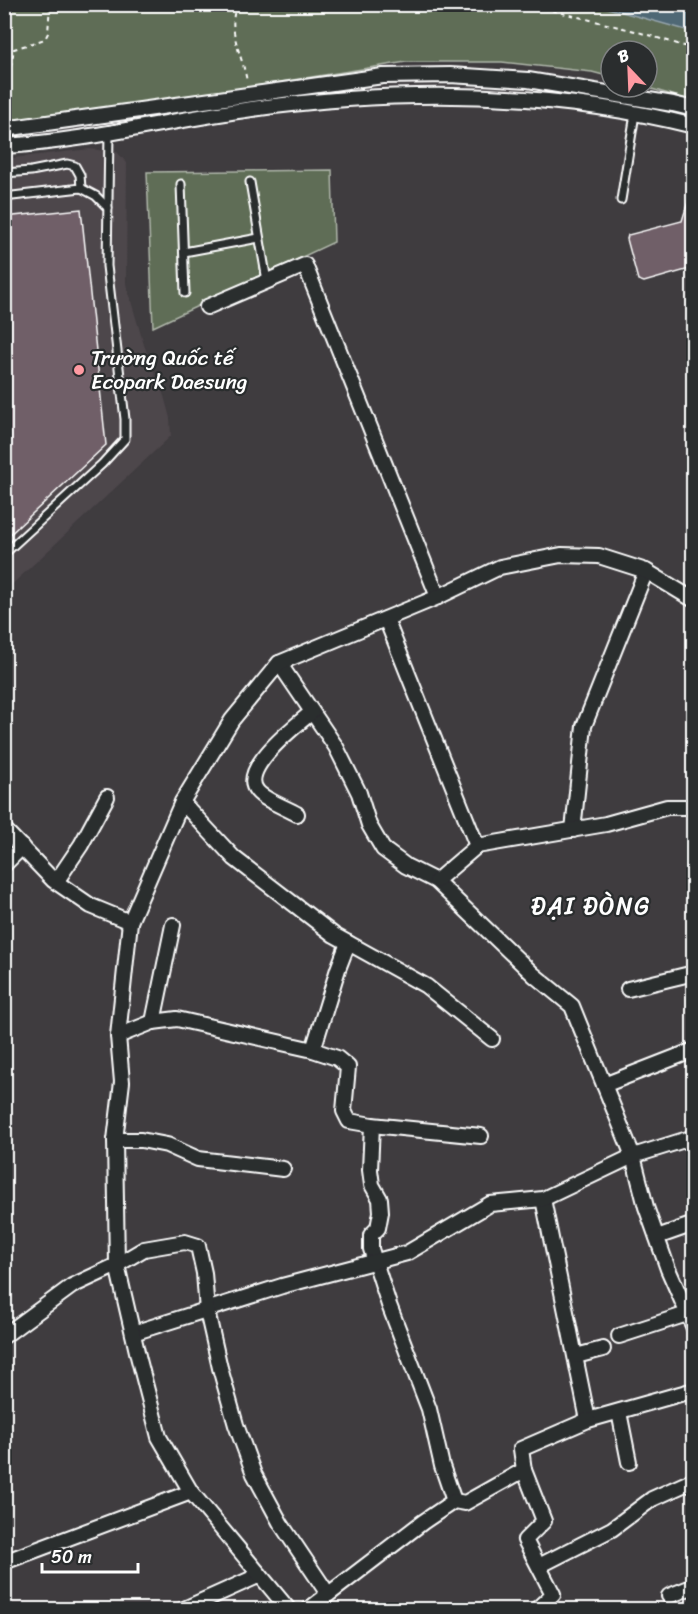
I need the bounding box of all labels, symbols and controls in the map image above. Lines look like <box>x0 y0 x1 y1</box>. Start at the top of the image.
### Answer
north arrow <box>599 39 659 99</box>
text: B <box>613 40 634 71</box>
place label: Trường Quốc tế Ecopark Daesung <box>91 339 248 401</box>
marker: Trường Quốc tế Ecopark Daesung <box>72 363 86 377</box>
district label: ĐẠI ĐÒNG <box>531 885 651 927</box>
scale bar <box>42 1536 138 1574</box>
text: 50 m <box>51 1541 92 1573</box>

